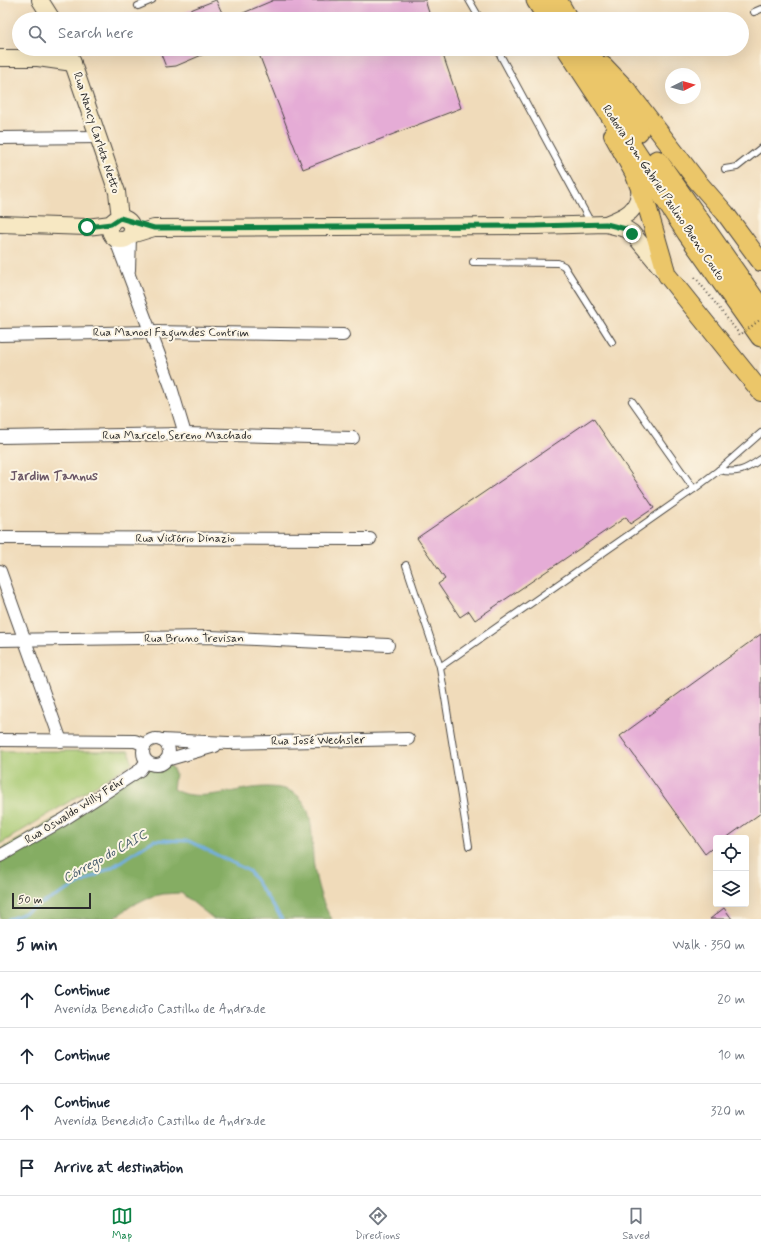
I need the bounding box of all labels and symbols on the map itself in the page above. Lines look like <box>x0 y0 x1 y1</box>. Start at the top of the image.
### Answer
north arrow <box>665 68 701 104</box>
street label: Rua Nancy Carlota Netto <box>69 70 123 196</box>
street label: Rodovia Dom Gabriel Paulino Bueno Couto <box>598 102 728 284</box>
route start <box>78 218 96 236</box>
route end <box>623 225 641 243</box>
street label: Rua Manoel Fagundes Contrim <box>93 325 249 342</box>
street label: Rua Marcelo Sereno Machado <box>102 428 252 444</box>
district label: Jardim Tannus <box>10 468 98 485</box>
street label: Rua Victório Dinazio <box>135 531 235 547</box>
street label: Rua Bruno Trevisan <box>144 631 244 647</box>
street label: Rua José Wechsler <box>271 732 366 750</box>
street label: Rua Oswaldo Willy Fehr <box>22 774 128 848</box>
water label: Córrego do CAIC <box>60 826 152 888</box>
scale bar <box>12 891 91 910</box>

